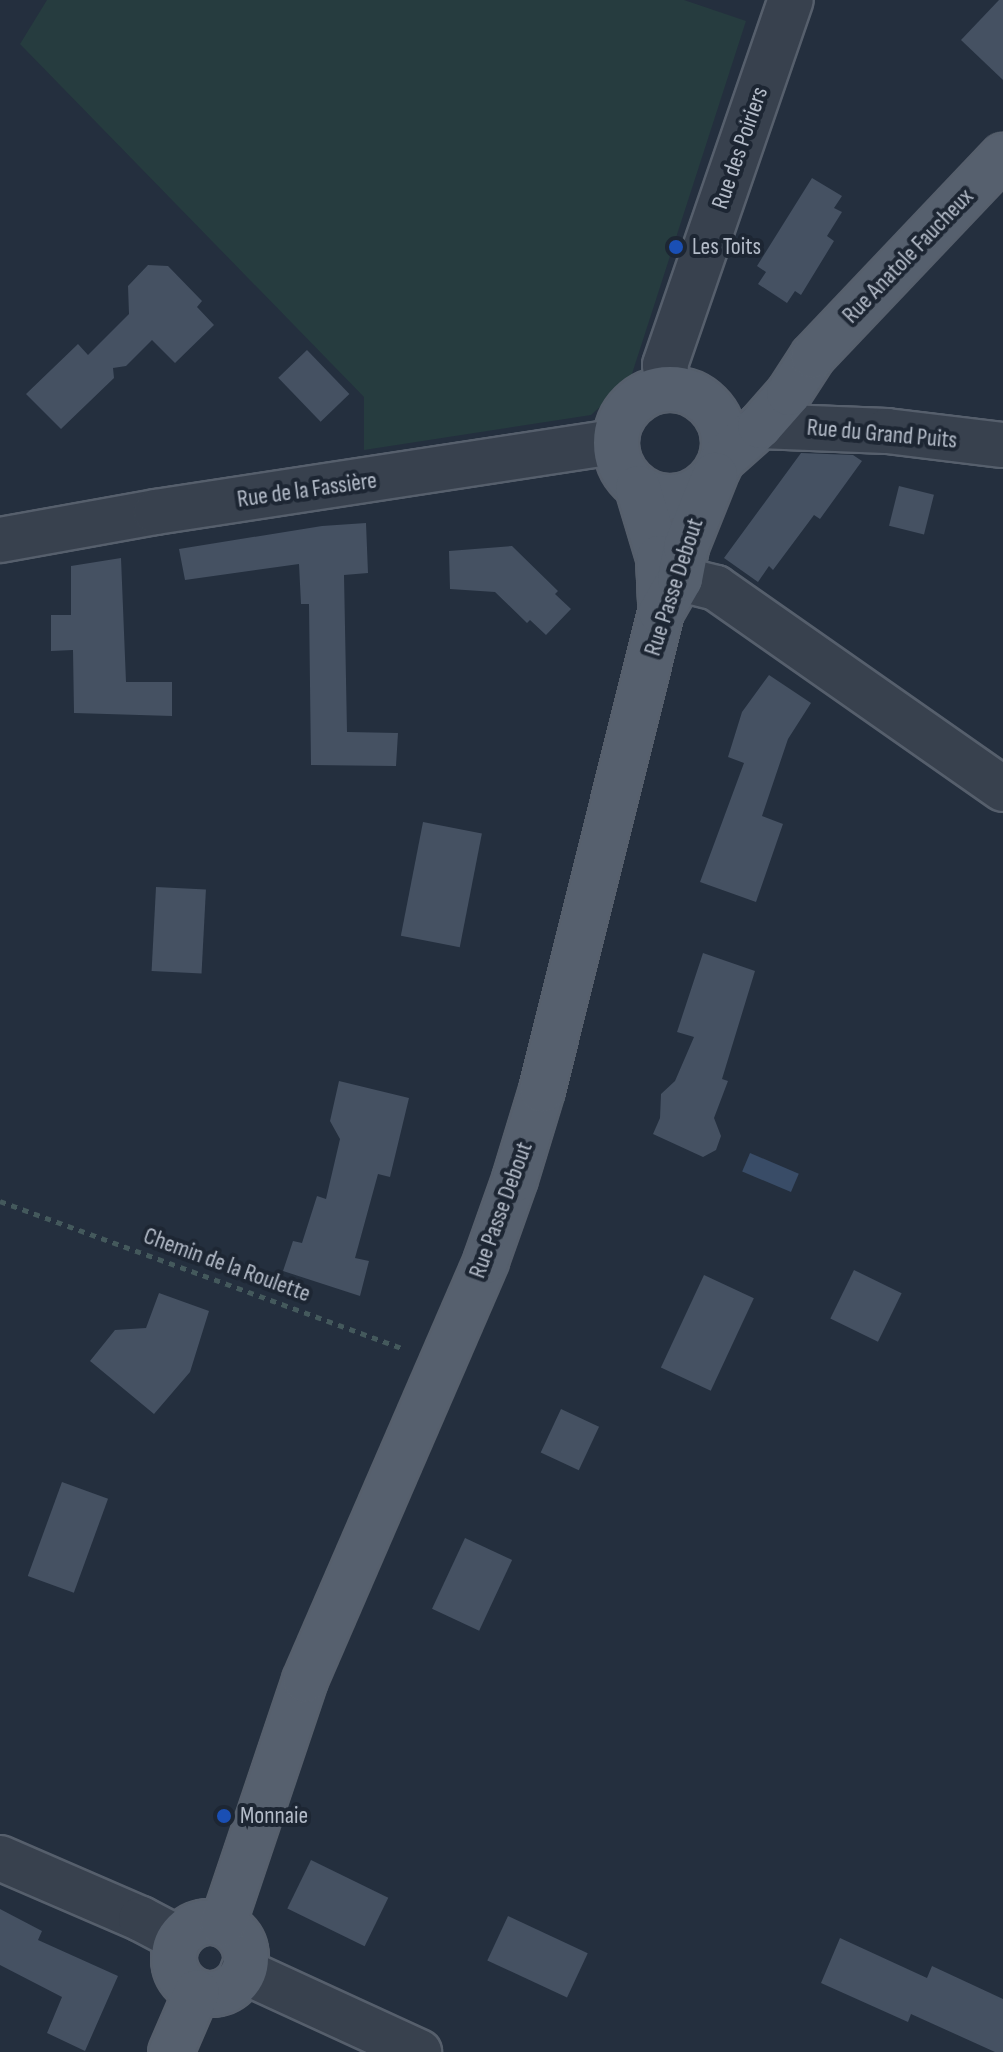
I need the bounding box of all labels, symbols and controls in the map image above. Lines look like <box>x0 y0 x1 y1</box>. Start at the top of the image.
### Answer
street label: Rue des Poiriers <box>706 83 774 213</box>
street label: Rue Anatole Faucheux <box>836 183 980 329</box>
place label: Les Toits <box>692 233 761 261</box>
marker: Les Toits <box>667 238 685 256</box>
street label: Rue du Grand Puits <box>806 413 958 455</box>
street label: Rue de la Fassière <box>235 466 379 514</box>
street label: Rue Passe Debout <box>638 515 710 659</box>
street label: Rue Passe Debout <box>463 1138 539 1282</box>
street label: Chemin de la Roulette <box>140 1221 314 1309</box>
place label: Monnaie <box>240 1802 308 1830</box>
marker: Monnaie <box>215 1807 233 1825</box>

